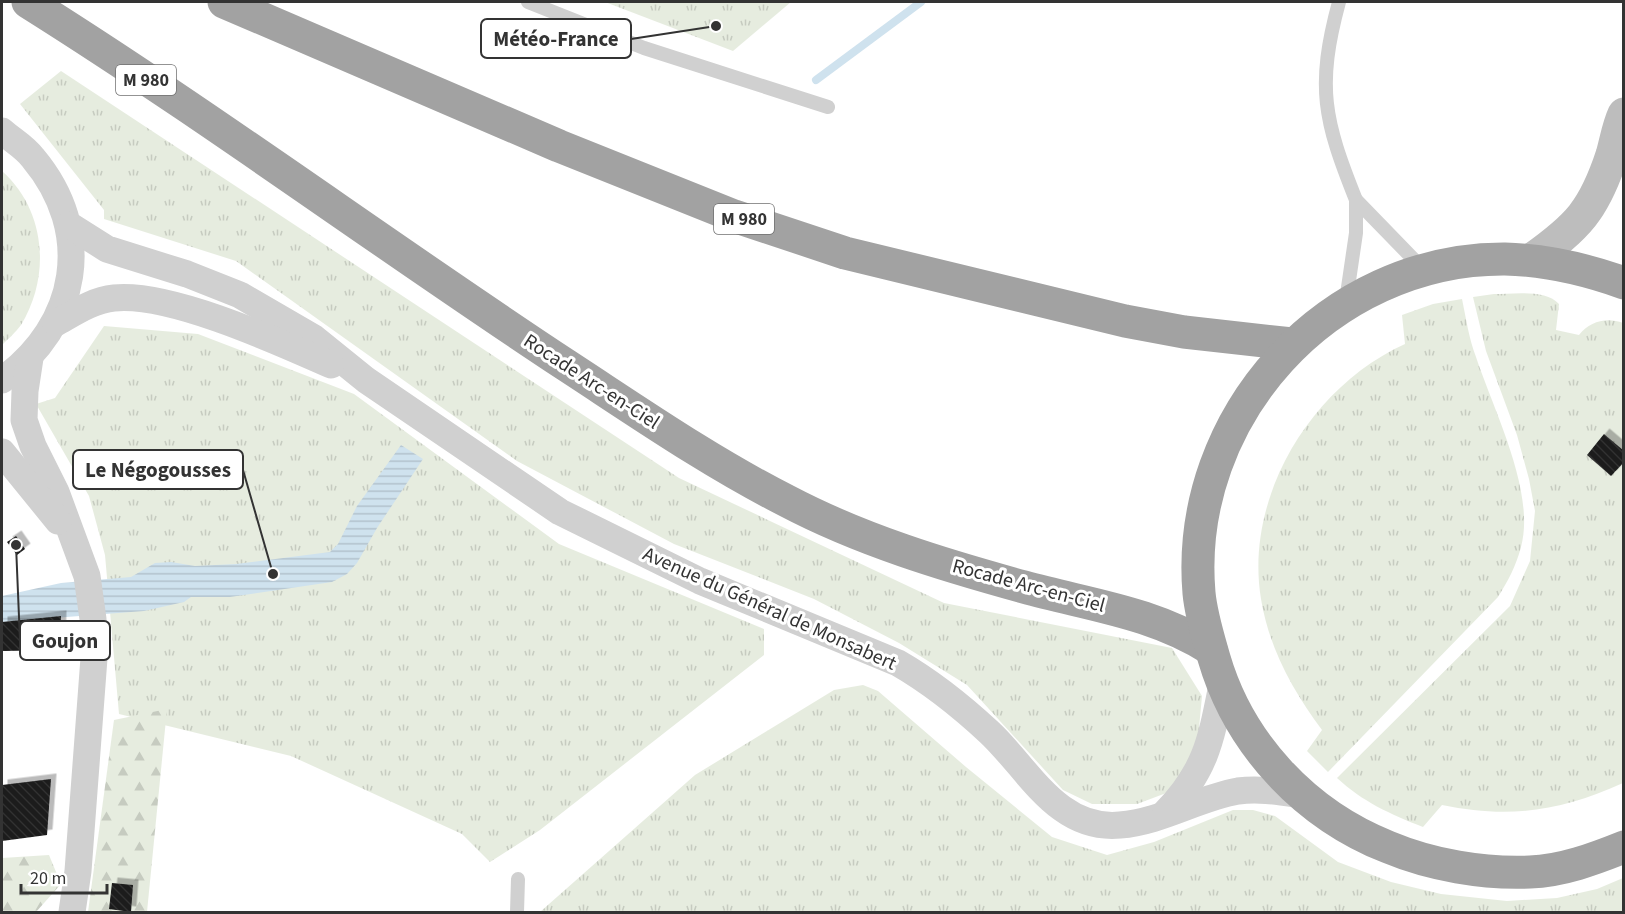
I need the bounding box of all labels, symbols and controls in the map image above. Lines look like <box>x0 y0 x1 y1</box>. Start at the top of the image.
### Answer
callout: Météo-France <box>481 19 631 58</box>
text: Météo-France <box>493 24 619 54</box>
road number: M 980 <box>116 65 176 95</box>
road number: M 980 <box>714 204 774 234</box>
street label: Rocade Arc-en-Ciel <box>518 327 665 436</box>
callout: Le Négogousses <box>73 450 243 489</box>
text: Le Négogousses <box>85 455 231 485</box>
street label: Avenue du Général de Monsabert <box>638 540 901 678</box>
street label: Rocade Arc-en-Ciel <box>949 552 1108 620</box>
callout: Goujon <box>20 621 110 660</box>
text: Goujon <box>32 626 98 656</box>
scale bar <box>21 857 106 895</box>
text: 20 m <box>30 866 66 891</box>

